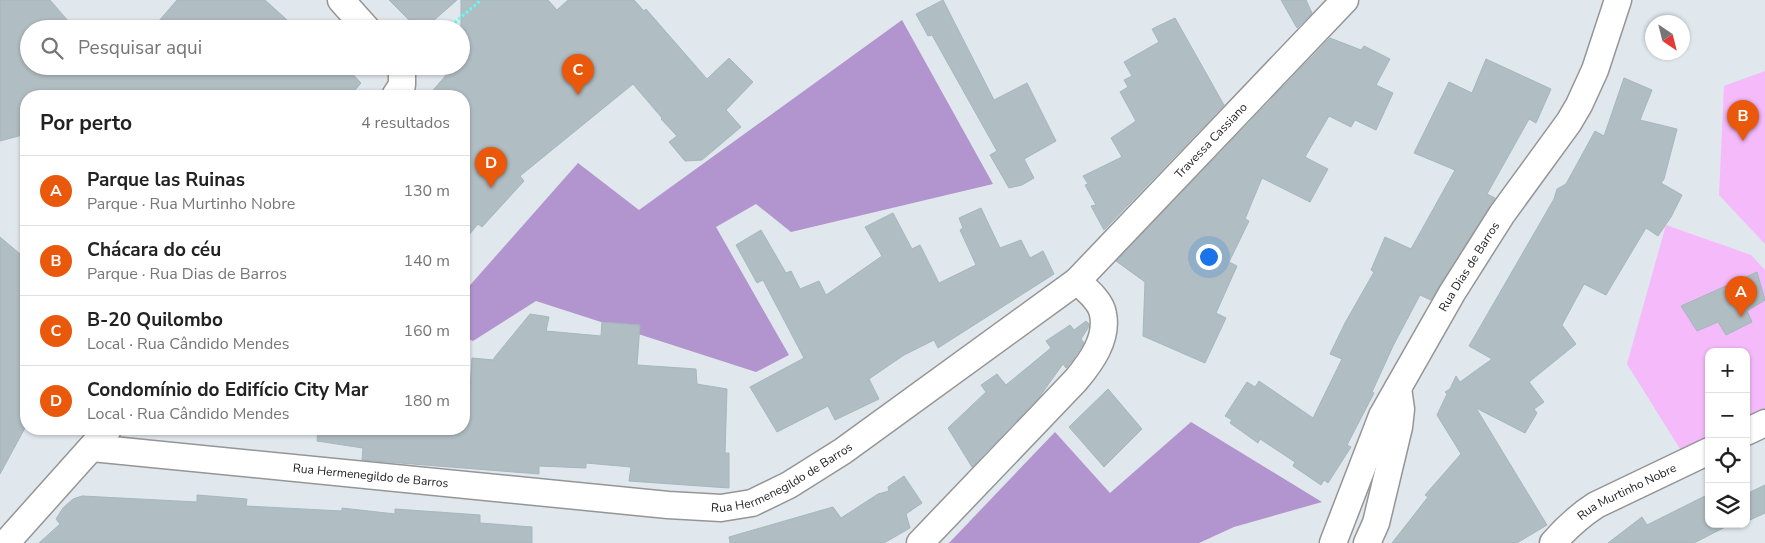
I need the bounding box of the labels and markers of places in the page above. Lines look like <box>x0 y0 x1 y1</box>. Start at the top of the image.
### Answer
pin: C <box>562 54 594 95</box>
pin: B <box>1727 100 1759 141</box>
pin: D <box>475 147 507 188</box>
pin: A <box>1725 276 1757 317</box>

